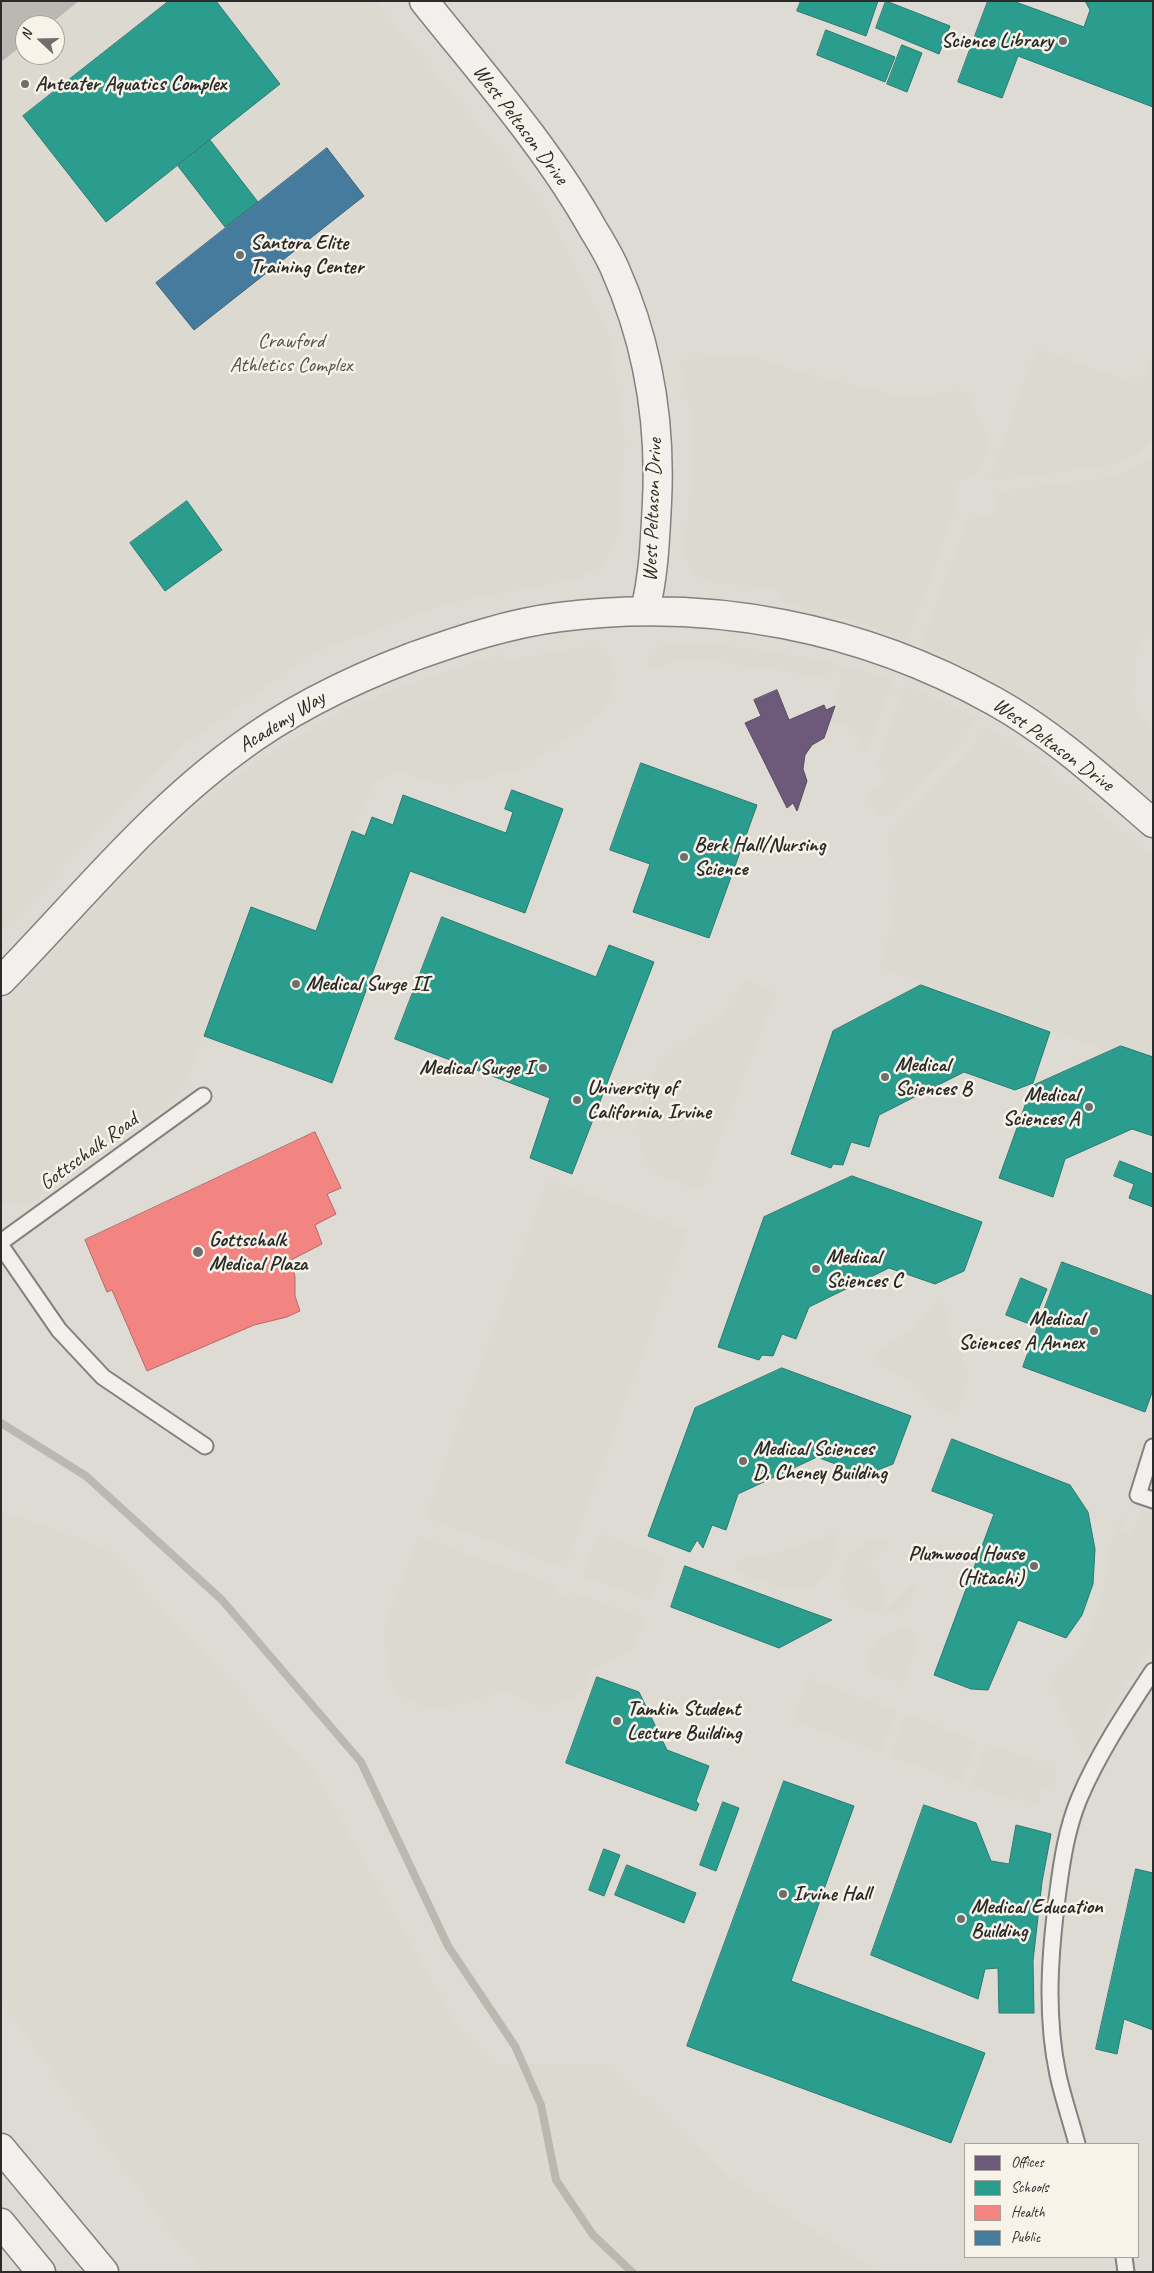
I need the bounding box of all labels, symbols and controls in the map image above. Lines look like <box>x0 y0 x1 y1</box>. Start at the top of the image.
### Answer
north arrow <box>15 15 65 65</box>
text: N <box>17 28 36 42</box>
place label: Science Library <box>941 28 1053 54</box>
marker: Science Library <box>1057 35 1069 47</box>
street label: West Peltason Drive <box>467 60 573 190</box>
place label: Anteater Aquatics Complex <box>35 71 226 97</box>
marker: Anteater Aquatics Complex <box>19 78 31 90</box>
place label: Santora Elite Training Center <box>250 230 363 280</box>
marker: Santora Elite Training Center <box>234 249 246 261</box>
park label: Crawford Athletics Complex <box>230 328 352 378</box>
street label: West Peltason Drive <box>638 438 668 582</box>
street label: Academy Way <box>234 686 330 758</box>
street label: West Peltason Drive <box>988 693 1118 797</box>
place label: Berk Hall/Nursing Science <box>694 832 825 882</box>
marker: Berk Hall/Nursing Science <box>678 851 690 863</box>
place label: Medical Surge II <box>306 971 429 997</box>
marker: Medical Surge II <box>290 978 302 990</box>
place label: Medical Sciences B <box>895 1052 972 1102</box>
place label: Medical Surge I <box>419 1055 533 1081</box>
marker: Medical Surge I <box>537 1062 549 1074</box>
marker: Medical Sciences B <box>879 1071 891 1083</box>
place label: University of California, Irvine <box>587 1075 711 1125</box>
place label: Medical Sciences A <box>1002 1082 1079 1132</box>
marker: University of California, Irvine <box>571 1094 583 1106</box>
marker: Medical Sciences A <box>1083 1101 1095 1113</box>
street label: Gottschalk Road <box>35 1108 143 1196</box>
place label: Gottschalk Medical Plaza <box>209 1227 307 1277</box>
place label: Medical Sciences C <box>826 1244 902 1294</box>
marker: Gottschalk Medical Plaza <box>191 1245 205 1259</box>
marker: Medical Sciences C <box>810 1263 822 1275</box>
place label: Medical Sciences A Annex <box>958 1306 1084 1356</box>
marker: Medical Sciences A Annex <box>1088 1325 1100 1337</box>
place label: Medical Sciences D, Cheney Building <box>753 1436 887 1486</box>
marker: Medical Sciences D, Cheney Building <box>737 1455 749 1467</box>
place label: Plumwood House (Hitachi) <box>908 1541 1024 1591</box>
marker: Plumwood House (Hitachi) <box>1028 1560 1040 1572</box>
place label: Tamkin Student Lecture Building <box>627 1696 741 1746</box>
marker: Tamkin Student Lecture Building <box>611 1715 623 1727</box>
place label: Irvine Hall <box>793 1881 871 1907</box>
marker: Irvine Hall <box>777 1888 789 1900</box>
place label: Medical Education Building <box>971 1894 1103 1944</box>
marker: Medical Education Building <box>955 1913 967 1925</box>
legend <box>964 2143 1139 2258</box>
text: Offices <box>1011 2153 1044 2172</box>
text: Schools <box>1011 2178 1048 2197</box>
text: Health <box>1011 2203 1045 2222</box>
text: Public <box>1011 2228 1040 2247</box>

